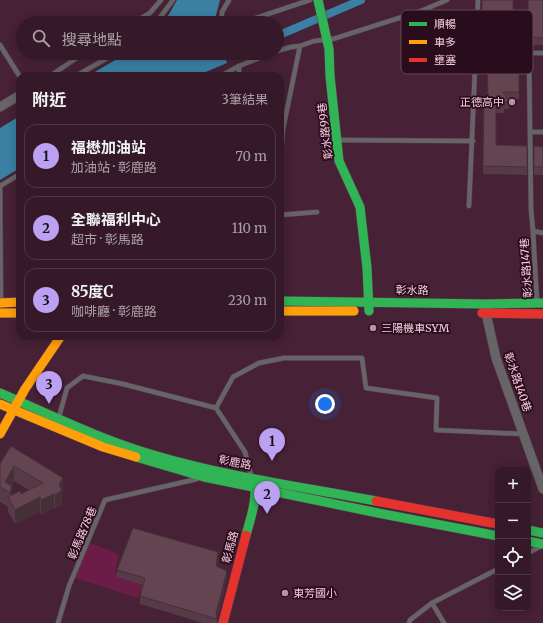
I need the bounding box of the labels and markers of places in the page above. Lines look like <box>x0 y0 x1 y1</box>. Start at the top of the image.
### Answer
place label: 正德高中 <box>460 95 504 109</box>
marker: 正德高中 <box>507 97 517 107</box>
place label: 三陽機車SYM <box>381 321 450 335</box>
marker: 三陽機車SYM <box>368 323 378 333</box>
pin: 3 <box>36 371 62 404</box>
pin: 1 <box>259 428 285 461</box>
pin: 2 <box>254 481 280 514</box>
place label: 東芳國小 <box>293 586 337 600</box>
marker: 東芳國小 <box>280 588 290 598</box>

